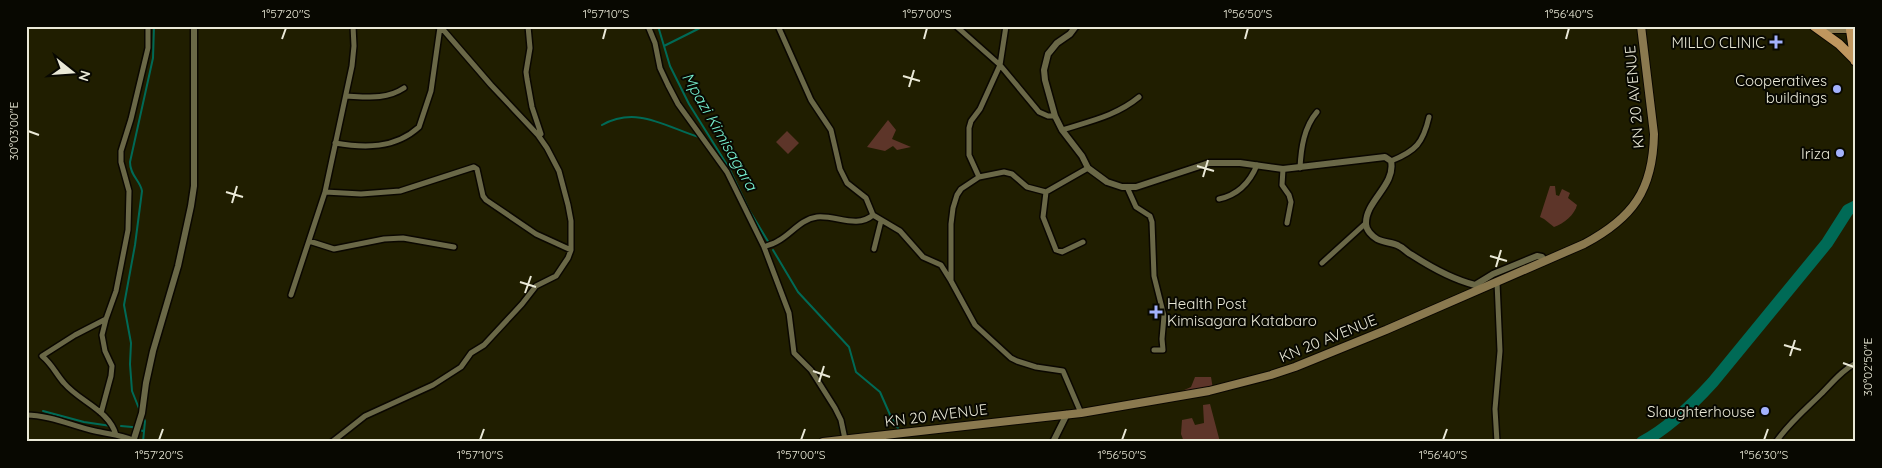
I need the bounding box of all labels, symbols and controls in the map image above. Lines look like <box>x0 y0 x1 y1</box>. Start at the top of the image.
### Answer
text: 1°57'20"S <box>262 6 311 21</box>
text: 1°57'10"S <box>583 6 629 21</box>
text: 1°57'00"S <box>902 6 952 21</box>
text: 1°56'50"S <box>1224 6 1273 21</box>
text: 1°56'40"S <box>1545 6 1594 21</box>
place label: MILLO CLINIC <box>1671 33 1765 52</box>
marker: MILLO CLINIC <box>1769 35 1783 49</box>
street label: KN 20 AVENUE <box>1620 45 1648 149</box>
north arrow <box>48 48 98 98</box>
text: N <box>74 68 95 83</box>
water label: Mpazi Kimisagara <box>678 68 763 195</box>
place label: Cooperatives buildings <box>1735 71 1827 107</box>
marker: Cooperatives buildings <box>1831 83 1843 95</box>
text: 30°03'00"E <box>6 101 21 160</box>
place label: Iriza <box>1801 144 1830 163</box>
marker: Iriza <box>1834 147 1846 159</box>
place label: Health Post Kimisagara Katabaro <box>1167 294 1317 330</box>
marker: Health Post Kimisagara Katabaro <box>1149 305 1163 319</box>
street label: KN 20 AVENUE <box>1276 310 1380 366</box>
text: 30°02'50"E <box>1860 338 1875 396</box>
street label: KN 20 AVENUE <box>884 399 988 431</box>
place label: Slaughterhouse <box>1647 402 1755 421</box>
marker: Slaughterhouse <box>1759 405 1771 417</box>
text: 1°57'20"S <box>135 447 184 462</box>
text: 1°57'10"S <box>457 447 503 462</box>
text: 1°57'00"S <box>776 447 826 462</box>
text: 1°56'50"S <box>1098 447 1147 462</box>
text: 1°56'40"S <box>1419 447 1468 462</box>
text: 1°56'30"S <box>1740 447 1789 462</box>

